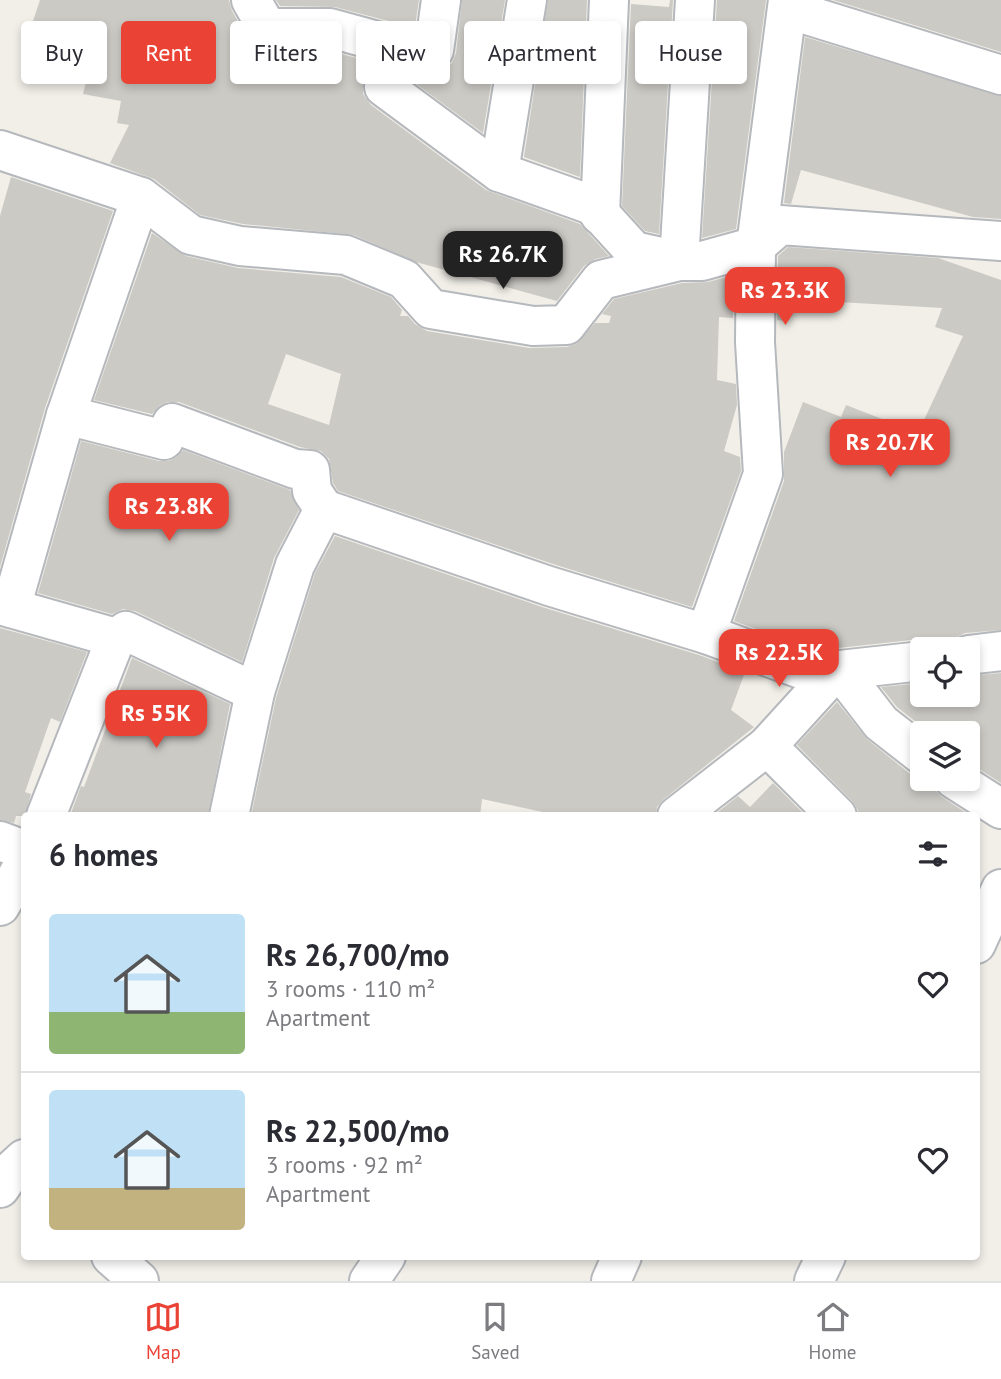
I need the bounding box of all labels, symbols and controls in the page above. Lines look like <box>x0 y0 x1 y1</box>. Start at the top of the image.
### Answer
chip: Buy <box>21 21 107 84</box>
chip: Rent <box>121 21 216 84</box>
chip: Filters <box>230 21 342 84</box>
chip: New <box>356 21 450 84</box>
chip: Apartment <box>464 21 621 84</box>
chip: House <box>635 21 747 84</box>
pin: Rs 26.7K <box>431 232 575 291</box>
text: Rs 26.7K <box>459 239 547 268</box>
pin: Rs 23.3K <box>713 268 857 327</box>
text: Rs 23.3K <box>741 275 829 304</box>
pin: Rs 20.7K <box>818 420 962 479</box>
text: Rs 20.7K <box>846 427 934 456</box>
pin: Rs 23.8K <box>97 484 241 543</box>
text: Rs 23.8K <box>125 491 213 520</box>
pin: Rs 22.5K <box>707 630 851 689</box>
text: Rs 22.5K <box>735 637 823 666</box>
map controls <box>910 637 980 791</box>
button: locate <box>910 637 980 707</box>
pin: Rs 55K <box>99 690 213 750</box>
text: Rs 55K <box>121 698 191 727</box>
button: layers <box>910 721 980 791</box>
text: 6 homes <box>49 835 158 874</box>
icon: filters <box>914 835 952 873</box>
text: Rs 26,700/mo <box>266 935 449 974</box>
icon: home <box>105 942 189 1026</box>
icon: heart <box>914 965 952 1003</box>
text: 3 rooms · 110 m² <box>266 974 435 1003</box>
text: Apartment <box>266 1003 370 1032</box>
text: Rs 22,500/mo <box>266 1111 449 1150</box>
icon: home <box>105 1118 189 1202</box>
icon: heart <box>914 1141 952 1179</box>
text: 3 rooms · 92 m² <box>266 1150 423 1179</box>
text: Apartment <box>266 1179 370 1208</box>
tab: Map <box>144 1298 182 1364</box>
tab: Saved <box>471 1298 520 1364</box>
tab: Home <box>808 1298 857 1364</box>

